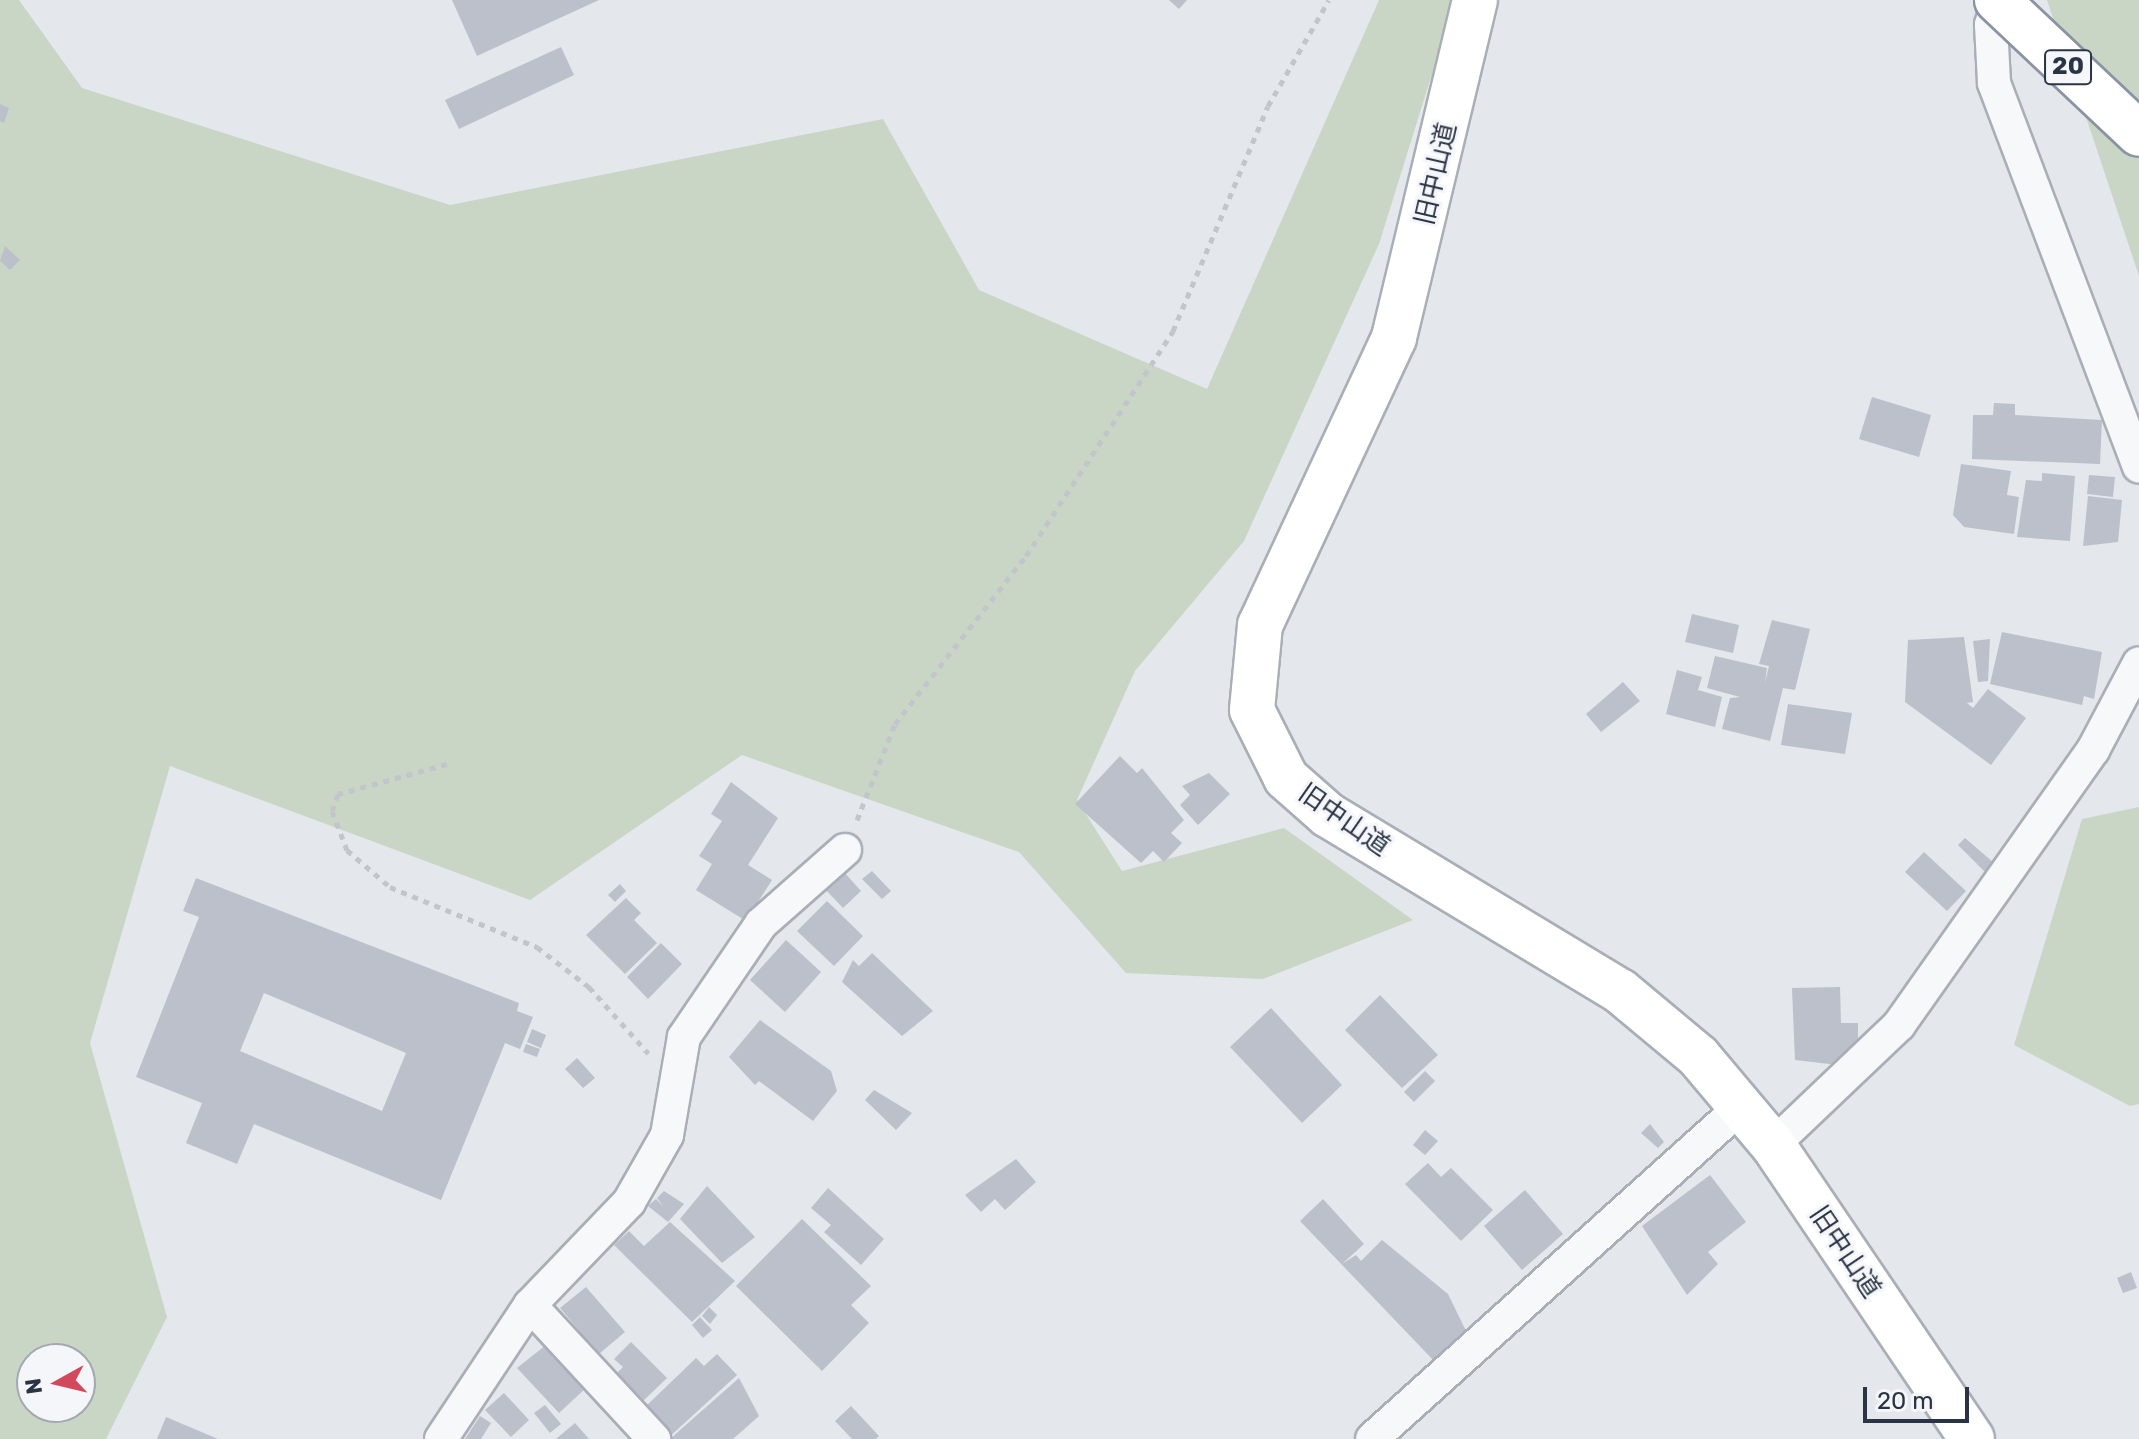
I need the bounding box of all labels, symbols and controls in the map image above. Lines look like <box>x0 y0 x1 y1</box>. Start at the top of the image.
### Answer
road number: 20 <box>2044 47 2092 87</box>
street label: 旧中山道 <box>1409 120 1463 228</box>
street label: 旧中山道 <box>1292 777 1396 863</box>
street label: 旧中山道 <box>1803 1200 1887 1304</box>
north arrow <box>16 1343 96 1423</box>
scale bar <box>1867 1371 1973 1421</box>
text: N <box>19 1376 48 1396</box>
text: 20 m <box>1877 1387 1934 1415</box>

